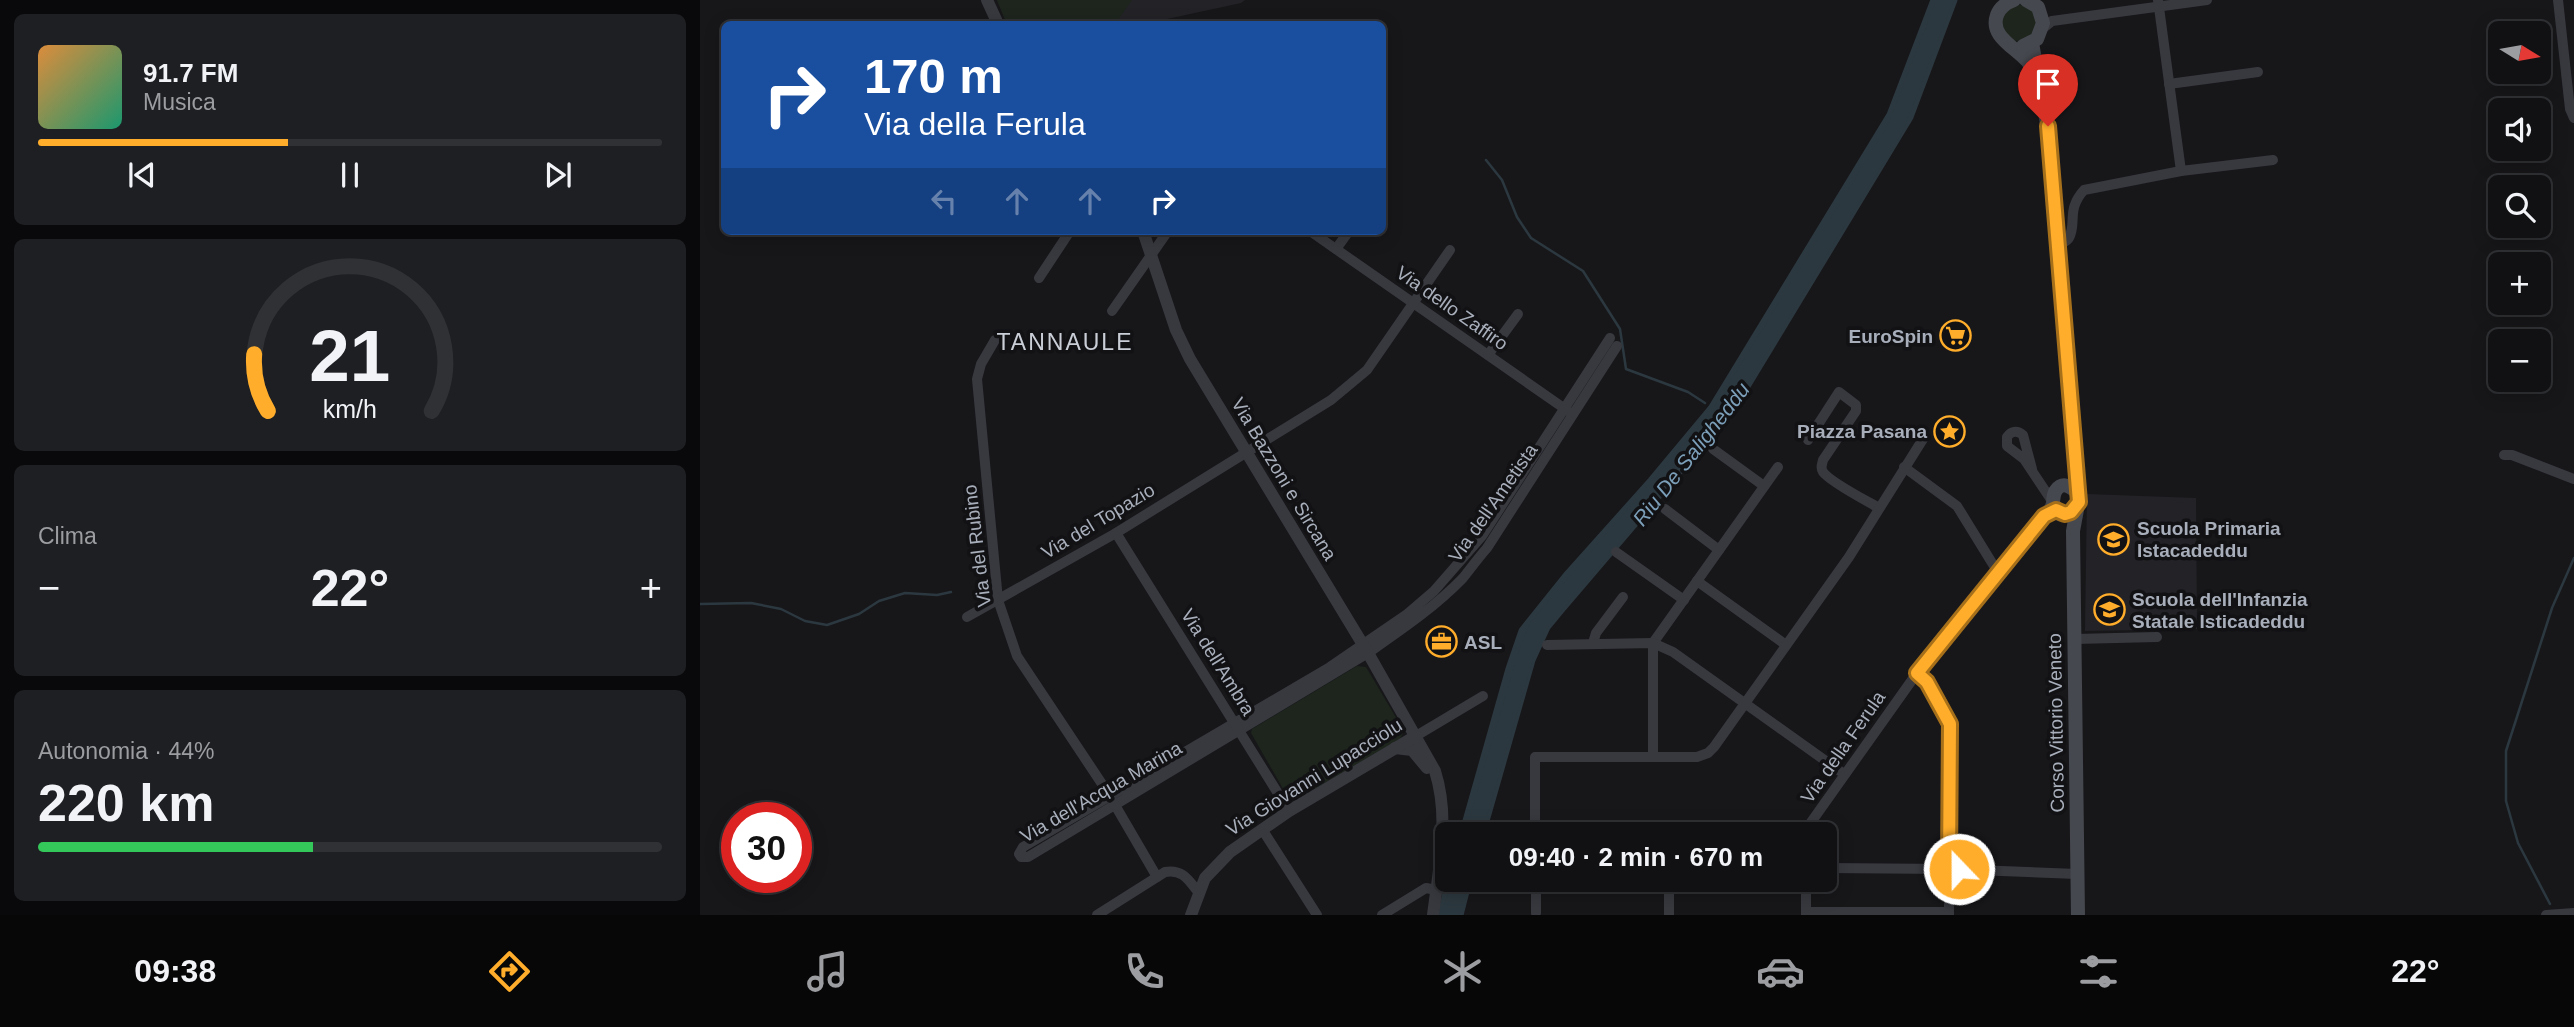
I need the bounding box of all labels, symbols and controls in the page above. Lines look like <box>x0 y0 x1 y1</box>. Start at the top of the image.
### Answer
north arrow <box>2488 21 2552 84</box>
map controls <box>2488 21 2551 392</box>
icon: right <box>749 49 840 140</box>
text: 170 m <box>864 49 1003 103</box>
pin <box>2018 54 2078 126</box>
text: 91.7 FM <box>143 58 238 88</box>
icon: arrive <box>2029 65 2067 103</box>
text: Musica <box>143 89 216 115</box>
button: sound <box>2488 98 2551 161</box>
text: Via della Ferula <box>864 106 1086 142</box>
icon: previous <box>123 156 161 194</box>
icon: pause <box>331 156 369 194</box>
icon: next <box>539 156 577 194</box>
button: search <box>2488 175 2551 238</box>
icon: left <box>925 182 963 220</box>
icon: ahead <box>998 182 1036 220</box>
icon: ahead <box>1071 182 1109 220</box>
icon: right <box>1144 182 1182 220</box>
button: + <box>2488 252 2551 315</box>
street label: Via dello Zaffiro <box>1392 262 1512 354</box>
text: 21 <box>310 315 390 396</box>
supermarket icon: EuroSpin <box>1939 319 1973 353</box>
place label: EuroSpin <box>1849 326 1933 347</box>
district label: TANNAULE <box>997 329 1134 355</box>
button: − <box>2488 329 2551 392</box>
water label: Riu De Saligheddu <box>1628 378 1754 530</box>
street label: Via Bazzoni e Sircana <box>1227 394 1341 564</box>
text: km/h <box>323 395 377 423</box>
place icon: Piazza Pasana <box>1933 414 1967 448</box>
place label: Piazza Pasana <box>1797 421 1927 442</box>
street label: Via dell'Ametista <box>1444 439 1542 566</box>
street label: Via del Topazio <box>1038 479 1158 563</box>
street label: Via del Rubino <box>959 484 995 608</box>
place label: Scuola Primaria Istacadeddu <box>2137 518 2281 561</box>
school or university icon: Scuola Primaria Istacadeddu <box>2097 522 2131 556</box>
text: Clima <box>38 523 97 549</box>
text: 22° <box>311 559 389 617</box>
text: − <box>38 567 60 609</box>
text: + <box>640 567 662 609</box>
place label: Scuola dell'Infanzia Statale Isticadeddu <box>2132 589 2308 632</box>
school or university icon: Scuola dell'Infanzia Statale Isticadeddu <box>2092 593 2126 627</box>
street label: Via dell'Ambra <box>1177 605 1259 719</box>
office icon: ASL <box>1424 625 1458 659</box>
place label: ASL <box>1464 632 1502 653</box>
street label: Corso Vittorio Veneto <box>2044 633 2068 813</box>
street label: Via della Ferula <box>1797 687 1890 807</box>
street label: Via Giovanni Lupacciolu <box>1222 714 1406 840</box>
street label: Via dell'Acqua Marina <box>1017 737 1186 847</box>
text: Autonomia · 44% <box>38 738 214 764</box>
text: 220 km <box>38 774 214 832</box>
speed limit sign: 30 <box>721 802 812 893</box>
position arrow <box>1922 832 1996 906</box>
text: 09:40 · 2 min · 670 m <box>1509 842 1763 872</box>
icon: directions <box>485 947 534 996</box>
icon: music <box>803 947 852 996</box>
icon: phone <box>1120 947 1169 996</box>
icon: climate <box>1438 947 1487 996</box>
icon: car <box>1756 947 1805 996</box>
icon: filters <box>2074 947 2123 996</box>
text: 09:38 <box>134 953 216 989</box>
text: 22° <box>2391 953 2440 989</box>

